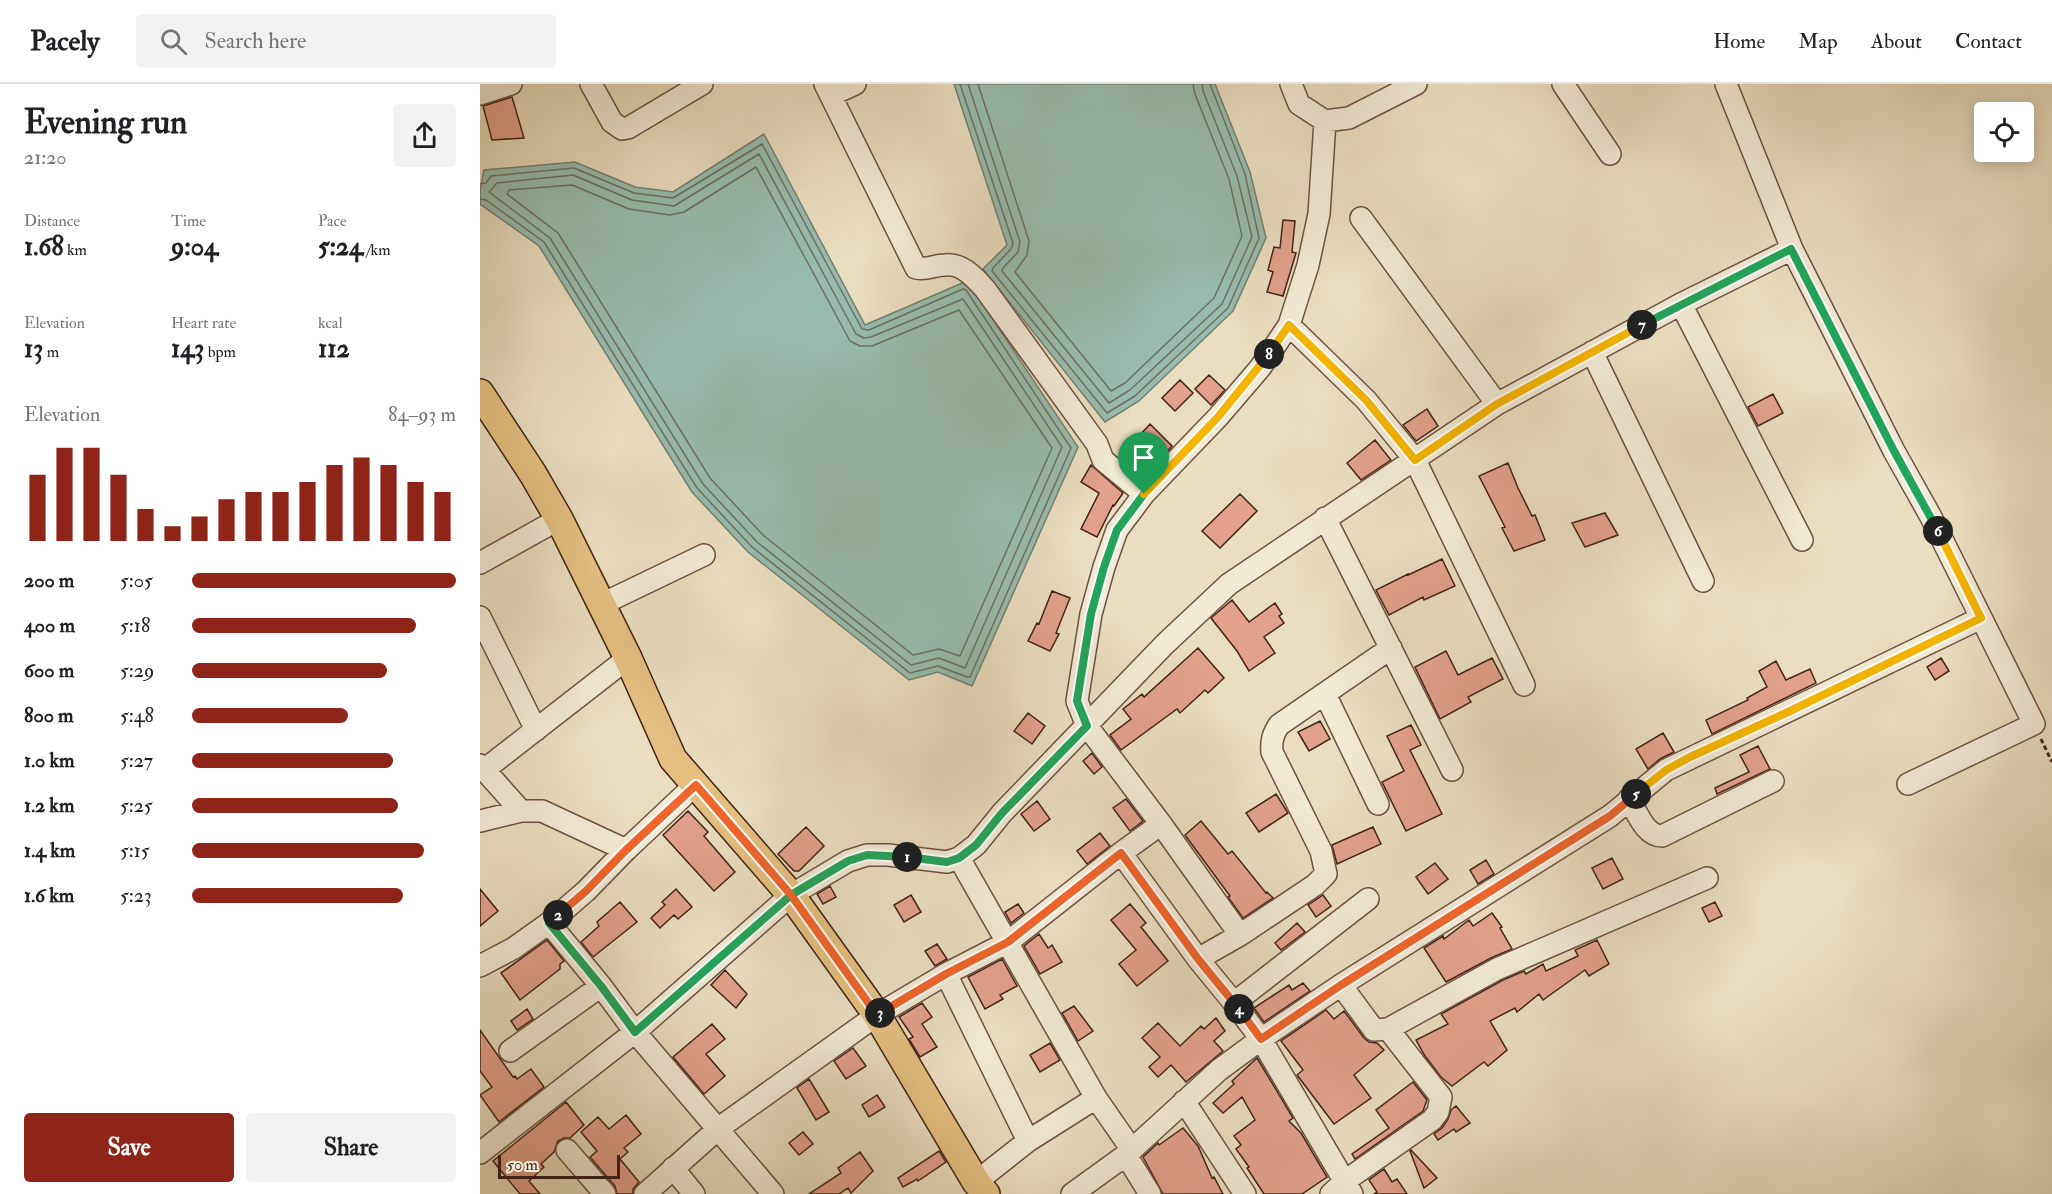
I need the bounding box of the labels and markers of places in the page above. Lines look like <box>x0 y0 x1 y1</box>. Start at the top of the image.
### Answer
pin: 7 <box>1627 310 1657 340</box>
pin: 8 <box>1254 339 1284 369</box>
pin <box>1118 432 1169 494</box>
pin: 6 <box>1923 516 1953 546</box>
pin: 5 <box>1621 779 1651 809</box>
pin: 1 <box>892 842 922 872</box>
pin: 2 <box>543 900 573 930</box>
pin: 4 <box>1224 994 1254 1024</box>
pin: 3 <box>865 998 895 1028</box>

